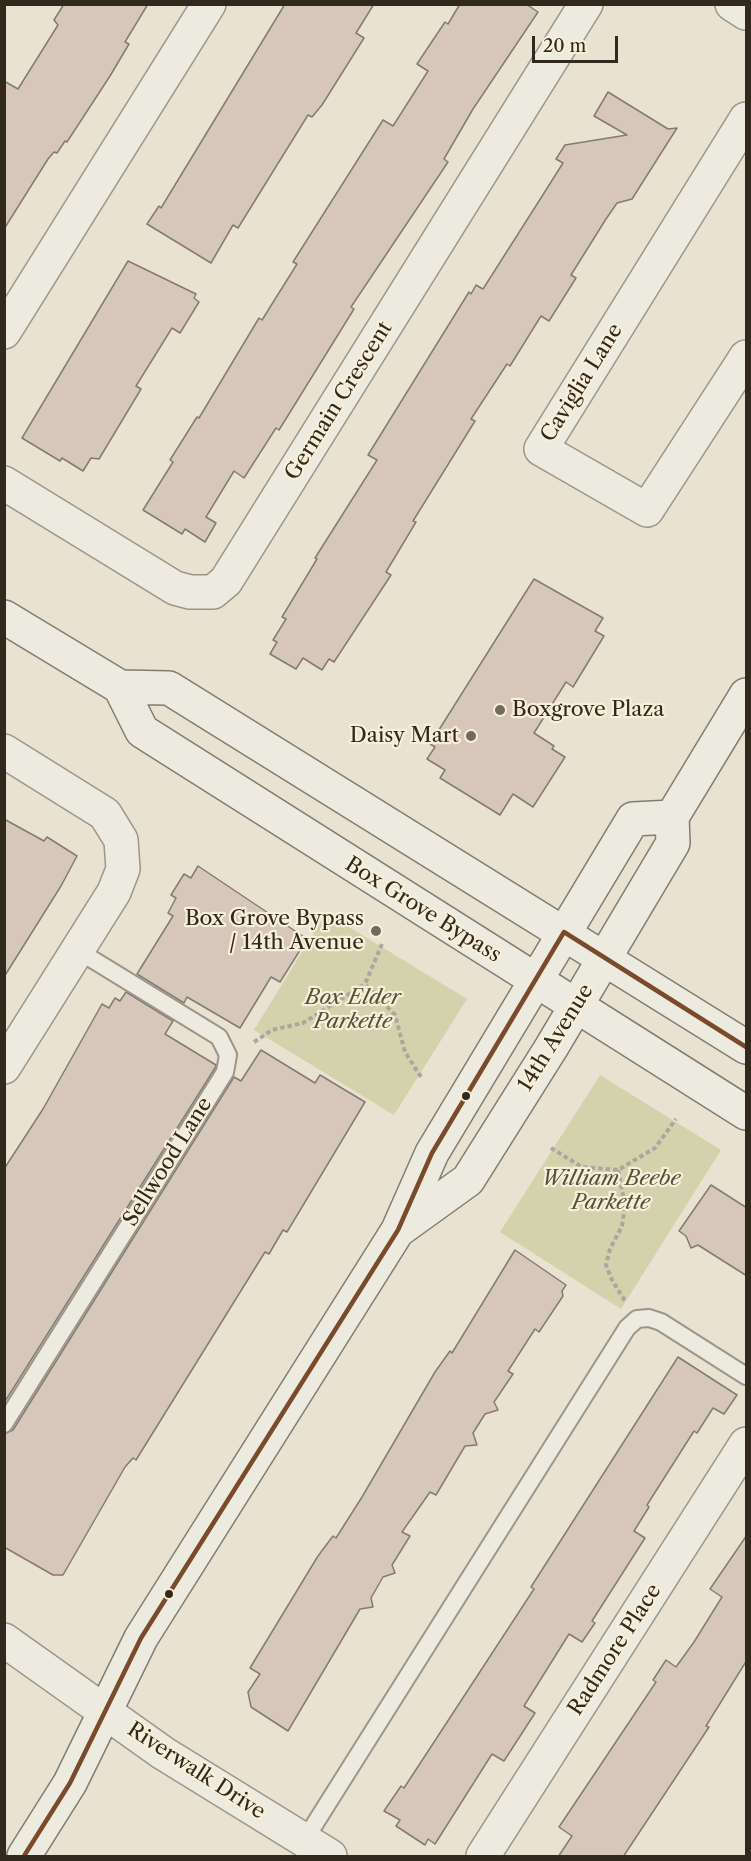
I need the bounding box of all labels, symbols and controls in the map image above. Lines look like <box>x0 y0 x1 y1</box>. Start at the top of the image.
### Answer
scale bar <box>535 24 620 62</box>
text: 20 m <box>543 35 586 57</box>
street label: Germain Crescent <box>280 317 398 485</box>
street label: Caviglia Lane <box>536 319 628 447</box>
place label: Boxgrove Plaza <box>512 697 664 723</box>
marker: Boxgrove Plaza <box>493 703 507 717</box>
place label: Daisy Mart <box>350 723 459 749</box>
marker: Daisy Mart <box>464 729 478 743</box>
street label: Box Grove Bypass <box>340 852 506 968</box>
place label: Box Grove Bypass / 14th Avenue <box>185 906 364 956</box>
marker: Box Grove Bypass / 14th Avenue <box>369 924 383 938</box>
street label: 14th Avenue <box>513 980 599 1096</box>
park label: Box Elder Parkette <box>305 985 401 1035</box>
unlabelled marker <box>460 1090 472 1102</box>
street label: Sellwood Lane <box>118 1093 218 1231</box>
park label: William Beebe Parkette <box>541 1166 681 1216</box>
street label: Radmore Place <box>563 1580 667 1720</box>
unlabelled marker <box>163 1588 175 1600</box>
street label: Riverwalk Drive <box>122 1717 270 1825</box>

